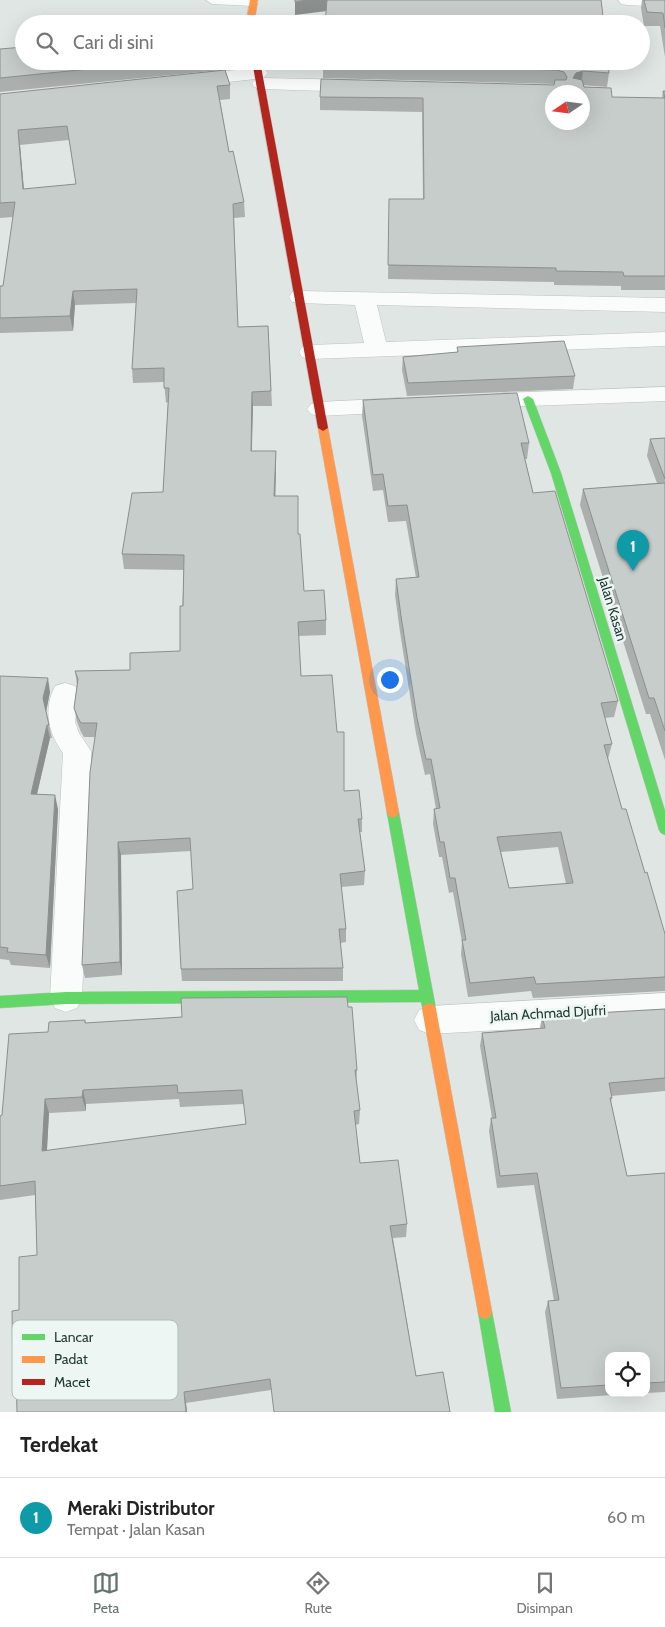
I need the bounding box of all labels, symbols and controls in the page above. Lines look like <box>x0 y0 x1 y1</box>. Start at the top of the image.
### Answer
search box <box>15 15 650 70</box>
icon: search <box>33 29 61 57</box>
text: Cari di sini <box>73 31 154 54</box>
north arrow <box>545 85 590 130</box>
pin: 1 <box>617 530 649 571</box>
street label: Jalan Kasan <box>594 574 631 643</box>
your location <box>377 667 403 693</box>
street label: Jalan Achmad Djufri <box>489 1001 606 1025</box>
legend <box>12 1320 178 1400</box>
text: Lancar <box>54 1328 94 1346</box>
text: Padat <box>54 1350 88 1368</box>
map controls <box>605 1352 650 1397</box>
button: locate <box>605 1352 650 1397</box>
text: Macet <box>54 1373 90 1391</box>
text: Terdekat <box>20 1432 98 1457</box>
text: Meraki Distributor <box>67 1497 215 1520</box>
text: 1 <box>33 1508 39 1527</box>
text: 60 m <box>607 1508 645 1527</box>
text: Tempat · Jalan Kasan <box>67 1520 205 1539</box>
tab: Peta <box>92 1569 120 1617</box>
tab: Rute <box>304 1569 332 1617</box>
tab: Disimpan <box>516 1569 573 1617</box>

